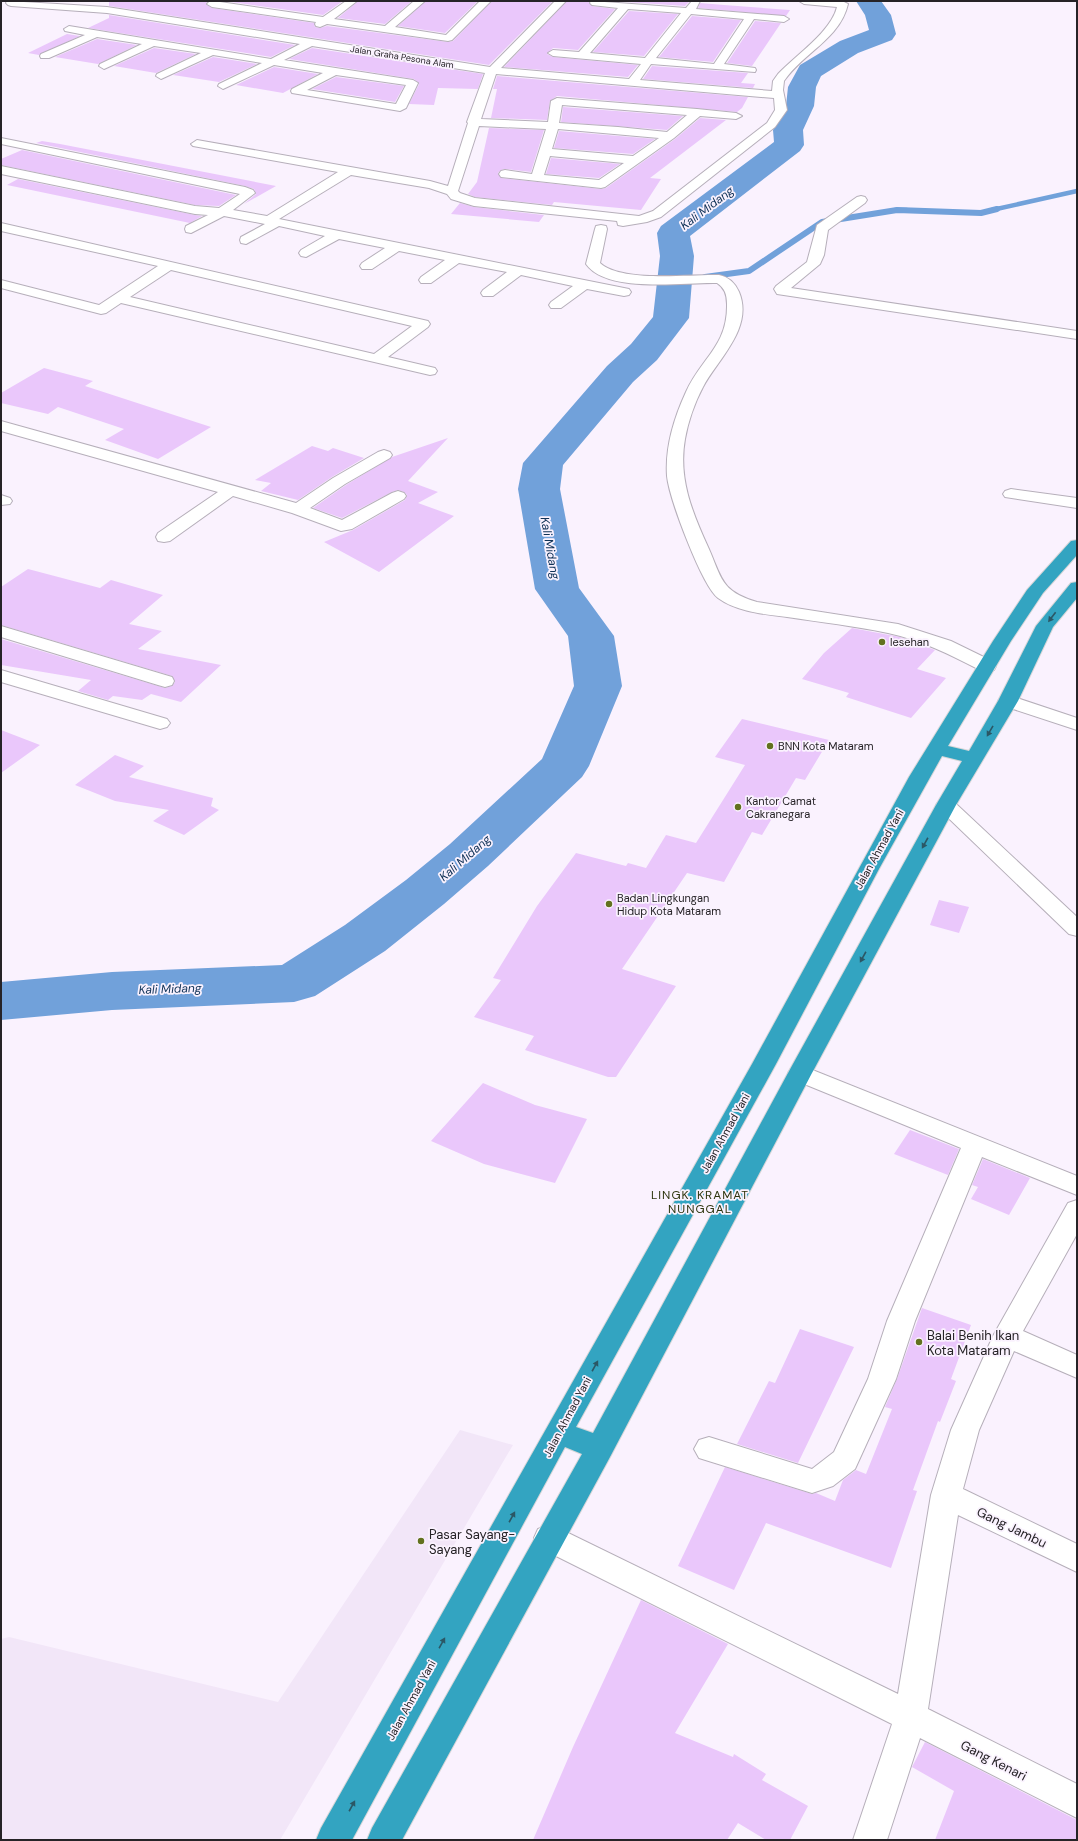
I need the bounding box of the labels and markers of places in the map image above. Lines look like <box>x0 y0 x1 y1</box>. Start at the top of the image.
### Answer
place label: lesehan <box>890 635 929 649</box>
marker: lesehan <box>877 637 887 647</box>
place label: BNN Kota Mataram <box>778 739 874 753</box>
marker: BNN Kota Mataram <box>765 741 775 751</box>
place label: Kantor Camat Cakranegara <box>746 794 816 821</box>
marker: Kantor Camat Cakranegara <box>733 802 743 812</box>
place label: Badan Lingkungan Hidup Kota Mataram <box>617 891 721 918</box>
marker: Badan Lingkungan Hidup Kota Mataram <box>604 899 614 909</box>
place label: Balai Benih Ikan Kota Mataram <box>927 1327 1019 1359</box>
marker: Balai Benih Ikan Kota Mataram <box>914 1337 924 1347</box>
place label: Pasar Sayang- Sayang <box>429 1526 515 1558</box>
marker: Pasar Sayang- Sayang <box>416 1536 426 1546</box>

